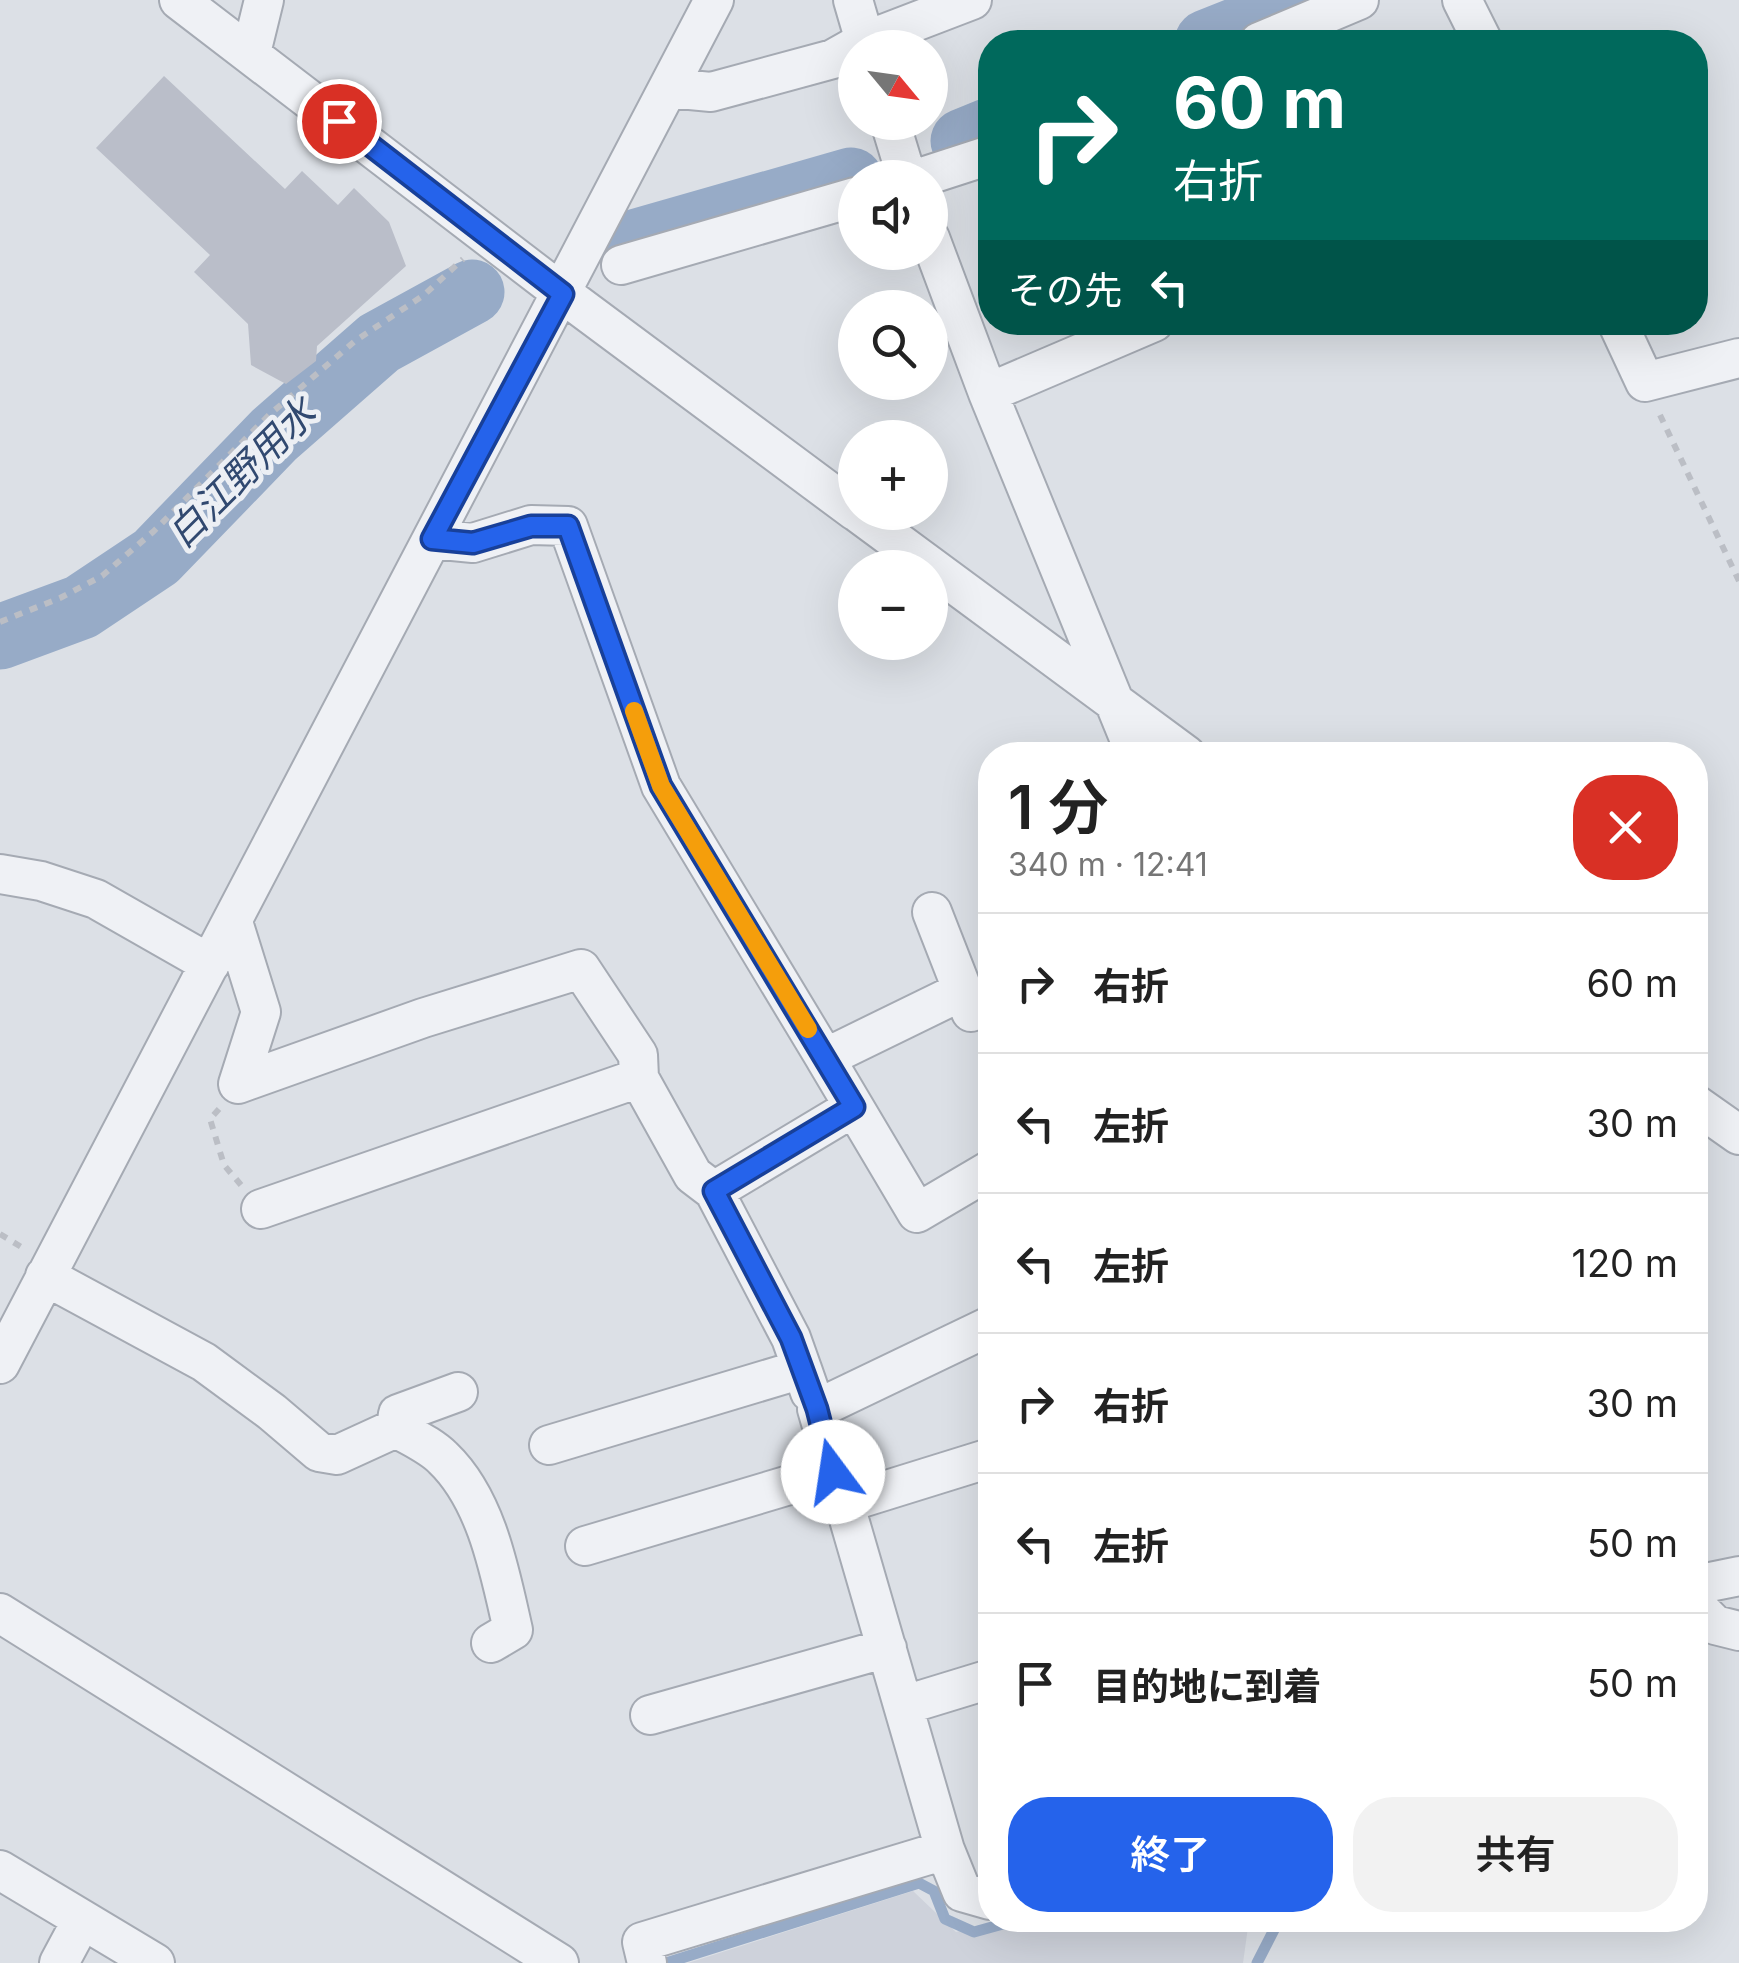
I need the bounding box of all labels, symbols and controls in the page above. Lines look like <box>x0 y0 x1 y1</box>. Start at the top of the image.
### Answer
north arrow <box>838 30 948 140</box>
map controls <box>838 30 948 660</box>
text: 60 m <box>1173 60 1346 145</box>
icon: right <box>1008 70 1138 200</box>
pin <box>297 79 382 164</box>
icon: arrive <box>312 94 367 149</box>
text: 右折 <box>1173 153 1263 208</box>
button: sound <box>838 160 948 270</box>
icon: left <box>1142 260 1197 315</box>
text: その先 <box>1008 267 1122 313</box>
button: search <box>838 290 948 400</box>
water label: 白江野用水 <box>158 387 327 556</box>
button: + <box>838 420 948 530</box>
button: − <box>838 550 948 660</box>
text: 1 分 <box>1008 771 1109 843</box>
button: close <box>1573 775 1678 880</box>
text: 340 m · 12:41 <box>1008 845 1208 884</box>
icon: right <box>1008 956 1063 1011</box>
text: 60 m <box>1586 960 1678 1006</box>
text: 右折 <box>1093 963 1169 1009</box>
icon: left <box>1008 1096 1063 1151</box>
text: 30 m <box>1587 1100 1678 1146</box>
text: 左折 <box>1093 1103 1169 1149</box>
icon: left <box>1008 1236 1063 1291</box>
text: 120 m <box>1571 1240 1678 1286</box>
text: 左折 <box>1093 1243 1169 1289</box>
icon: right <box>1008 1376 1063 1431</box>
text: 30 m <box>1587 1380 1678 1426</box>
text: 右折 <box>1093 1383 1169 1429</box>
position arrow <box>781 1420 885 1524</box>
icon: left <box>1008 1516 1063 1571</box>
text: 50 m <box>1587 1520 1678 1566</box>
text: 左折 <box>1093 1523 1169 1569</box>
icon: arrive <box>1008 1656 1063 1711</box>
text: 50 m <box>1587 1660 1678 1706</box>
text: 目的地に到着 <box>1093 1663 1321 1709</box>
button: 終了 <box>1008 1797 1333 1912</box>
button: 共有 <box>1353 1797 1678 1912</box>

